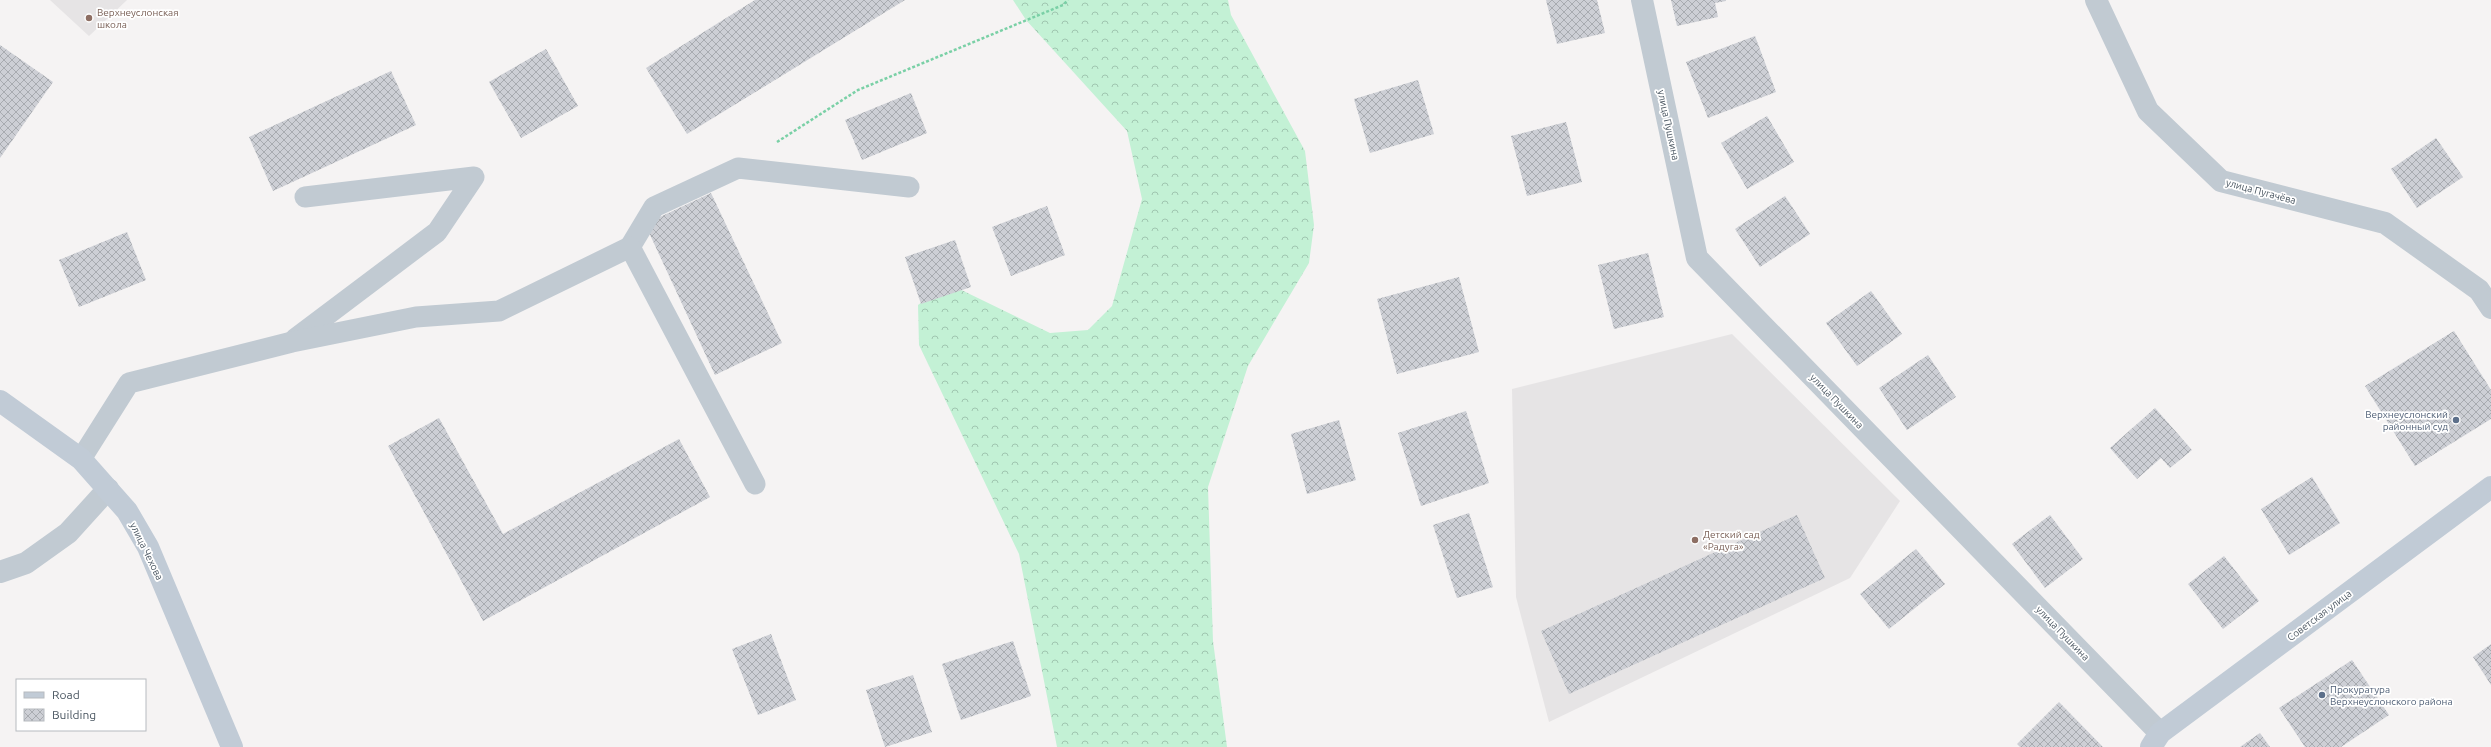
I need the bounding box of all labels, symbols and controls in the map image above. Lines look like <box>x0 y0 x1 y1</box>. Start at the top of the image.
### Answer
place label: Верхнеуслонская школа <box>97 7 179 30</box>
marker: Верхнеуслонская школа <box>84 13 94 23</box>
street label: улица Пушкина <box>1656 89 1681 161</box>
street label: улица Пугачёва <box>2225 177 2297 206</box>
street label: улица Пушкина <box>1808 372 1865 431</box>
place label: Верхнеуслонский районный суд <box>2365 409 2448 432</box>
marker: Верхнеуслонский районный суд <box>2451 415 2461 425</box>
street label: улица Чехова <box>128 521 165 582</box>
place label: Детский сад «Радуга» <box>1703 529 1760 552</box>
marker: Детский сад «Радуга» <box>1690 535 1700 545</box>
street label: Советская улица <box>2285 588 2354 643</box>
street label: улица Пушкина <box>2034 604 2091 663</box>
legend <box>16 679 146 731</box>
place label: Прокуратура Верхнеуслонского района <box>2330 684 2453 707</box>
text: Road <box>52 688 80 701</box>
marker: Прокуратура Верхнеуслонского района <box>2317 690 2327 700</box>
text: Building <box>52 708 96 721</box>

